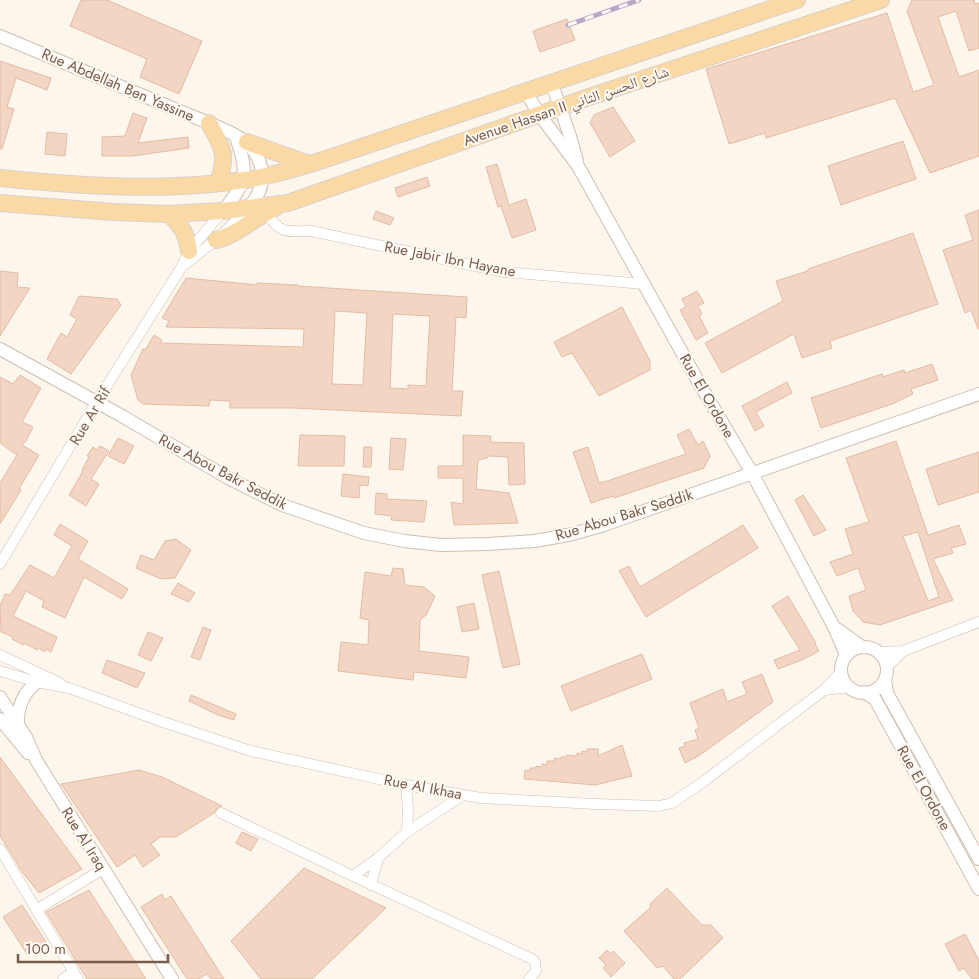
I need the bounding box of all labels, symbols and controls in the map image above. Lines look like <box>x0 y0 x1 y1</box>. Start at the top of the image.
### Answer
street label: Rue Abdellah Ben Yassine <box>38 43 198 127</box>
street label: Avenue Hassan II شارع الحسن الثاني <box>460 60 672 152</box>
street label: Rue Jabir Ibn Hayane <box>382 235 518 283</box>
street label: Rue El Ordone <box>674 350 740 442</box>
street label: Rue Ar Rif <box>64 382 116 449</box>
street label: Rue Abou Bakr Seddik <box>155 429 292 515</box>
street label: Rue Abou Bakr Seddik <box>552 483 696 546</box>
street label: Rue El Ordone <box>892 742 957 835</box>
street label: Rue Al Ikhaa <box>382 769 464 805</box>
street label: Rue Al Iraq <box>56 803 112 875</box>
scale bar <box>18 932 168 964</box>
text: 100 m <box>25 938 66 960</box>

